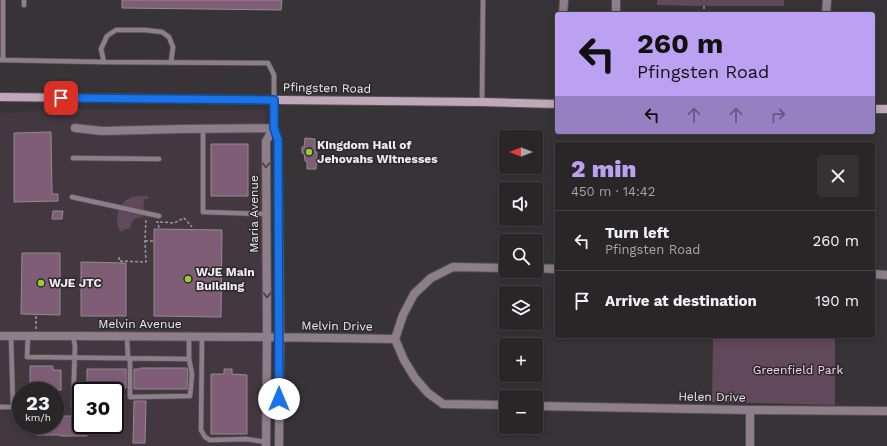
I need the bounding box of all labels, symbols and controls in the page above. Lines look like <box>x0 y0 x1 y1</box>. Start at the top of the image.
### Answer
text: 260 m <box>637 27 723 60</box>
icon: left <box>571 28 623 80</box>
text: Pfingsten Road <box>637 61 769 82</box>
street label: Pfingsten Road <box>283 80 371 96</box>
pin <box>44 81 78 115</box>
icon: arrive <box>50 87 72 109</box>
icon: left <box>641 104 663 126</box>
icon: ahead <box>683 104 705 126</box>
icon: ahead <box>725 104 747 126</box>
icon: right <box>767 104 789 126</box>
north arrow <box>499 130 543 174</box>
map controls <box>499 130 543 434</box>
place label: Kingdom Hall of Jehovahs Witnesses <box>317 138 438 166</box>
marker: Kingdom Hall of Jehovahs Witnesses <box>304 147 314 157</box>
text: 2 min <box>571 155 636 183</box>
button: close <box>817 155 859 197</box>
one-way arrow <box>262 162 270 168</box>
street label: Maria Avenue <box>247 175 261 253</box>
button: sound <box>499 182 543 226</box>
text: 450 m · 14:42 <box>571 184 655 199</box>
text: Turn left <box>605 224 669 242</box>
icon: left <box>571 230 593 252</box>
text: 260 m <box>812 232 859 250</box>
button: search <box>499 234 543 278</box>
text: Pfingsten Road <box>605 242 700 257</box>
place label: WJE Main Building <box>196 265 255 293</box>
marker: WJE Main Building <box>183 274 193 284</box>
place label: WJE JTC <box>49 276 102 290</box>
marker: WJE JTC <box>36 278 46 288</box>
button: layers <box>499 286 543 330</box>
icon: arrive <box>571 290 593 312</box>
one-way arrow <box>262 292 271 298</box>
text: Arrive at destination <box>605 292 757 310</box>
text: 190 m <box>815 292 859 310</box>
street label: Melvin Avenue <box>98 317 182 331</box>
street label: Melvin Drive <box>301 318 373 334</box>
button: + <box>499 338 543 382</box>
park label: Greenfield Park <box>753 363 843 377</box>
position arrow <box>258 378 300 420</box>
speed limit sign: 30 <box>72 382 124 434</box>
street label: Helen Drive <box>678 389 746 405</box>
button: − <box>499 390 543 434</box>
text: 23 <box>26 391 50 415</box>
text: km/h <box>25 412 51 423</box>

